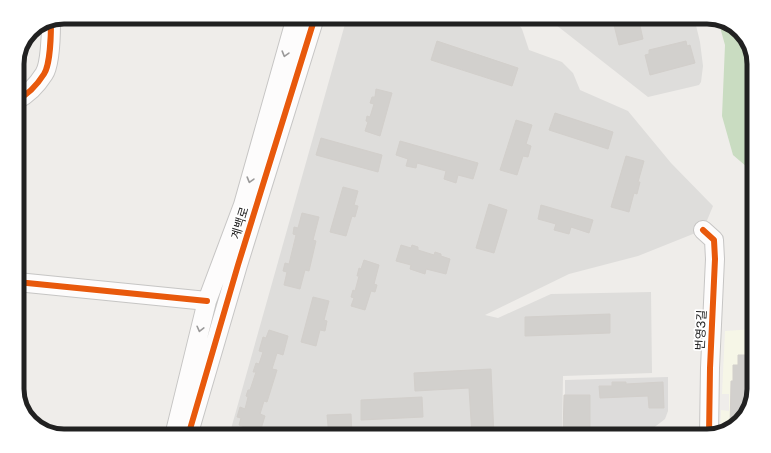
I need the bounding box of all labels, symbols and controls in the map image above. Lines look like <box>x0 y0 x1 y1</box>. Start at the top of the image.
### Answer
one-way arrow <box>281 51 290 58</box>
one-way arrow <box>246 176 255 183</box>
street label: 계백로 <box>228 205 252 241</box>
street label: 번영3길 <box>693 309 709 351</box>
one-way arrow <box>196 326 205 333</box>

